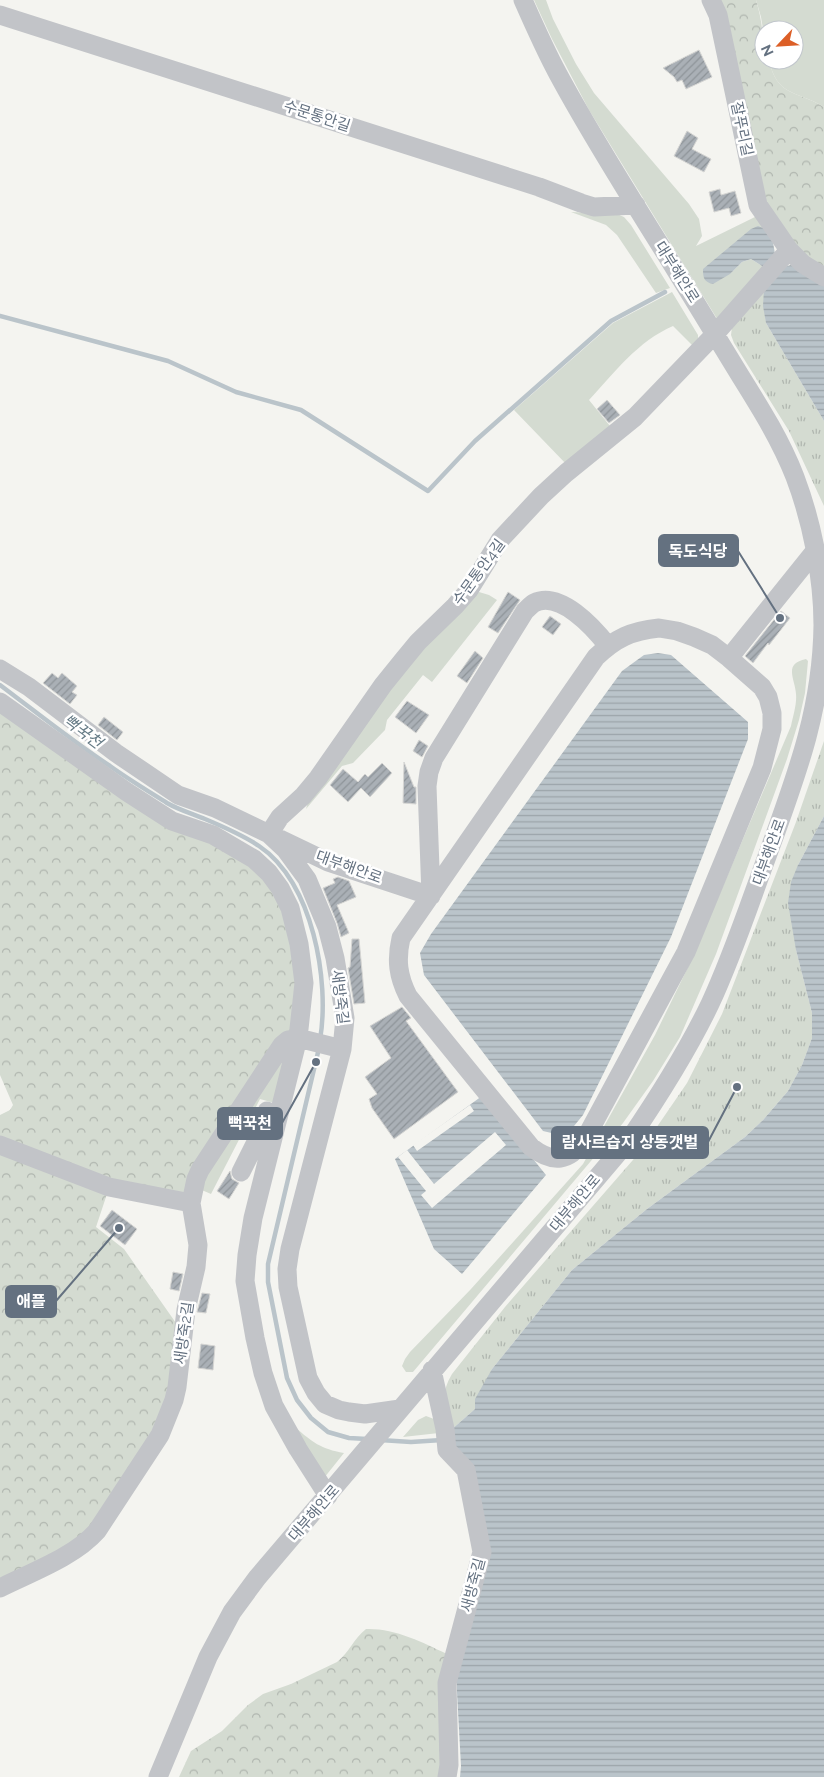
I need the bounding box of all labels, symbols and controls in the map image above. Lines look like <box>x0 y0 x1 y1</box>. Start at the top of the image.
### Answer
north arrow <box>754 20 804 70</box>
text: N <box>758 42 777 59</box>
street label: 수문통안길 <box>281 97 353 135</box>
street label: 잘푸리길 <box>727 100 757 158</box>
street label: 대부해안로 <box>651 238 703 306</box>
street label: 수문통안4길 <box>449 535 509 609</box>
callout: 독도식당 <box>659 535 738 566</box>
text: 독도식당 <box>669 542 728 561</box>
water label: 뻑꾹천 <box>59 711 108 754</box>
street label: 대부해안로 <box>749 816 789 888</box>
street label: 대부해안로 <box>313 847 385 887</box>
street label: 새방죽길 <box>328 969 352 1025</box>
callout: 뻑꾹천 <box>218 1108 282 1139</box>
text: 뻑꾹천 <box>228 1114 272 1133</box>
callout: 람사르습지 상동갯벌 <box>552 1127 708 1158</box>
text: 람사르습지 상동갯벌 <box>562 1133 698 1152</box>
street label: 대부해안로 <box>546 1171 604 1235</box>
callout: 애플 <box>6 1286 56 1317</box>
text: 애플 <box>16 1292 46 1311</box>
street label: 새방죽2길 <box>171 1301 197 1365</box>
street label: 대부해안로 <box>285 1481 343 1545</box>
street label: 새방죽길 <box>457 1556 489 1614</box>

